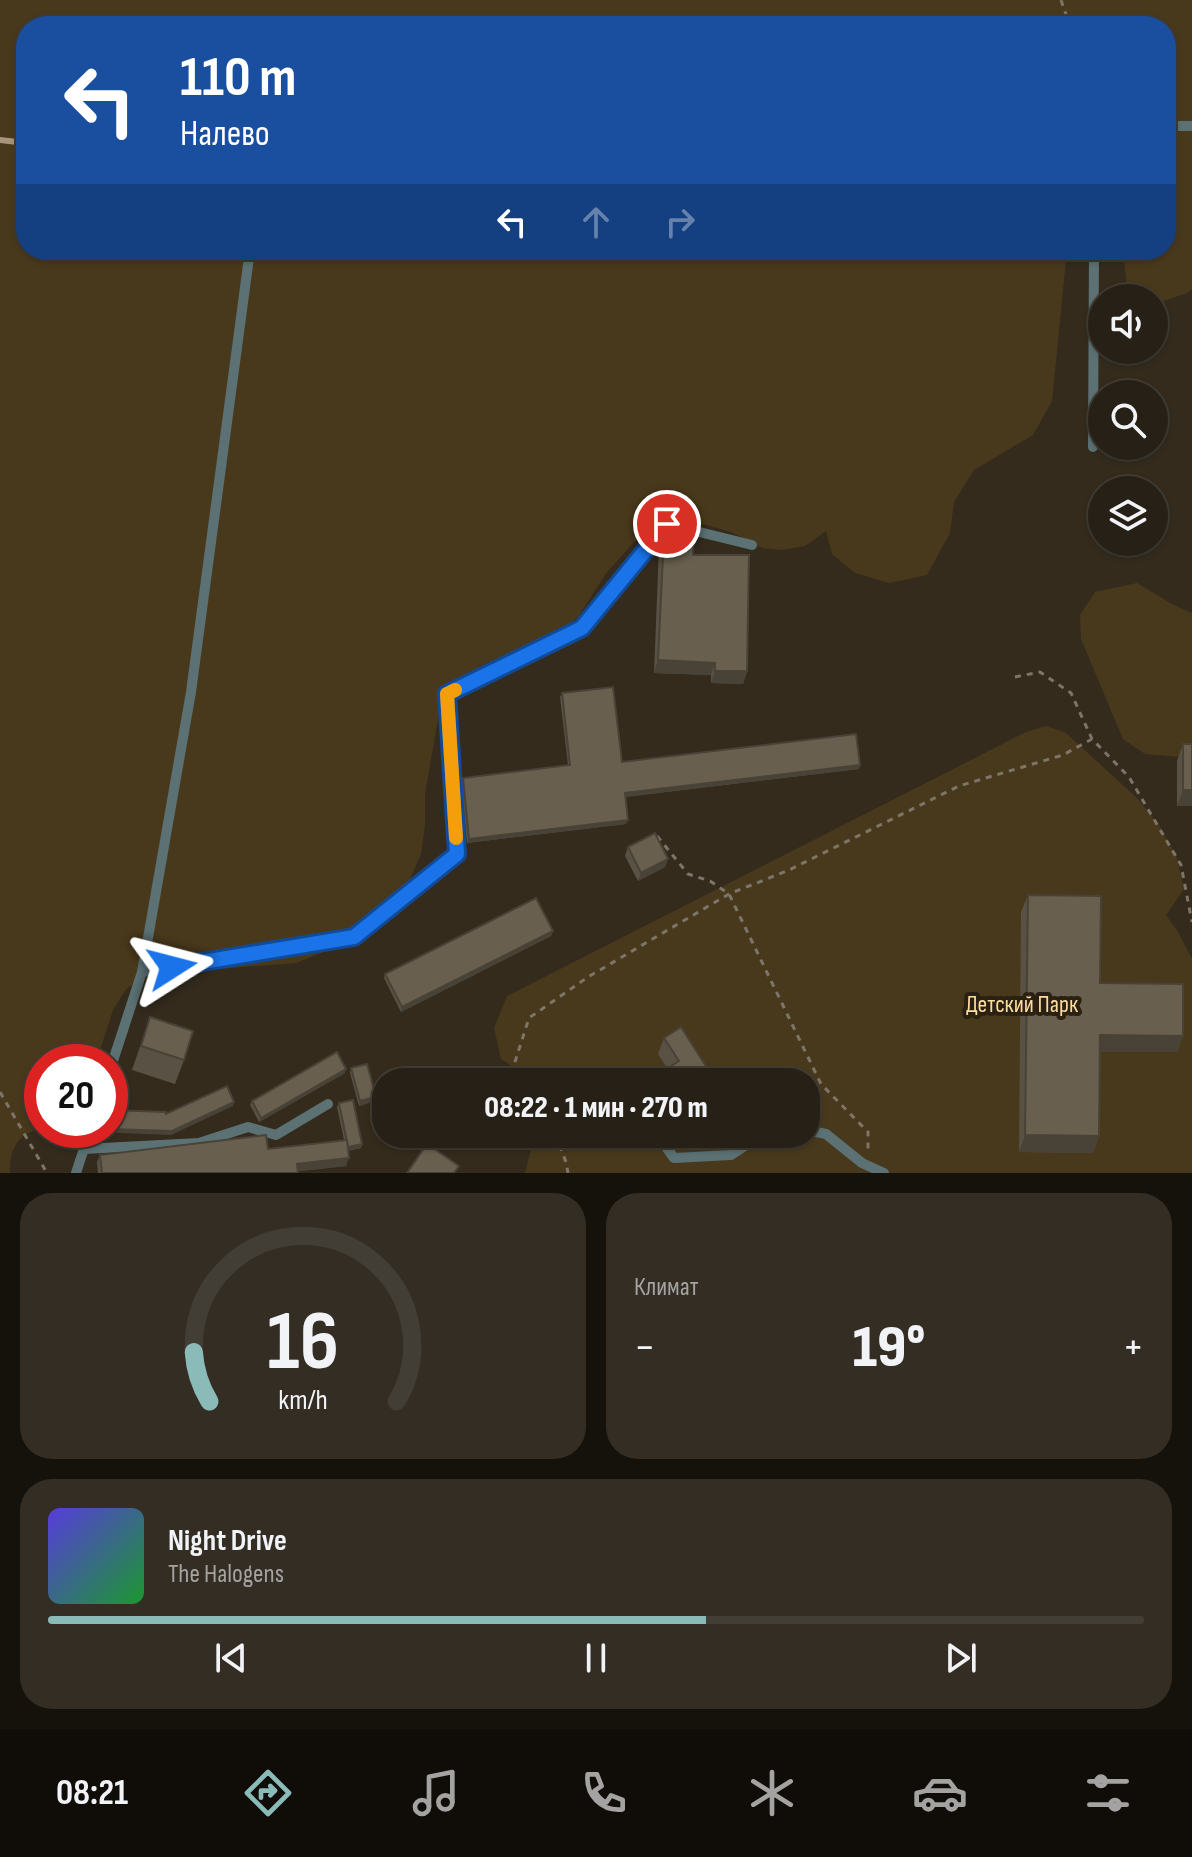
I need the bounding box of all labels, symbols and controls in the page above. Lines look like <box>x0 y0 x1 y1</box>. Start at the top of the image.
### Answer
text: 110 m <box>180 45 296 112</box>
icon: left <box>48 48 152 152</box>
text: Налево <box>180 113 270 156</box>
icon: left <box>490 200 534 244</box>
icon: ahead <box>574 200 618 244</box>
icon: right <box>658 200 702 244</box>
map controls <box>1088 284 1168 556</box>
button: sound <box>1088 284 1168 364</box>
button: search <box>1088 380 1168 460</box>
button: layers <box>1088 476 1168 556</box>
pin <box>633 490 701 558</box>
icon: arrive <box>645 502 689 546</box>
position arrow <box>130 925 214 1009</box>
park label: Детский Парк <box>966 990 1079 1019</box>
speed limit sign: 20 <box>24 1044 128 1148</box>
text: 08:22 · 1 мин · 270 m <box>484 1090 708 1126</box>
text: Климат <box>634 1272 698 1303</box>
text: 16 <box>267 1293 339 1393</box>
text: 19° <box>852 1312 926 1384</box>
text: − <box>634 1321 656 1374</box>
text: + <box>1122 1321 1144 1374</box>
text: km/h <box>278 1383 328 1418</box>
text: Night Drive <box>168 1523 287 1559</box>
text: The Halogens <box>168 1559 284 1590</box>
icon: previous <box>209 1636 253 1680</box>
icon: pause <box>574 1636 618 1680</box>
icon: next <box>939 1636 983 1680</box>
icon: directions <box>240 1765 296 1821</box>
icon: music <box>408 1765 464 1821</box>
icon: phone <box>576 1765 632 1821</box>
icon: climate <box>744 1765 800 1821</box>
icon: car <box>912 1765 968 1821</box>
icon: filters <box>1080 1765 1136 1821</box>
text: 08:21 <box>56 1772 128 1815</box>

